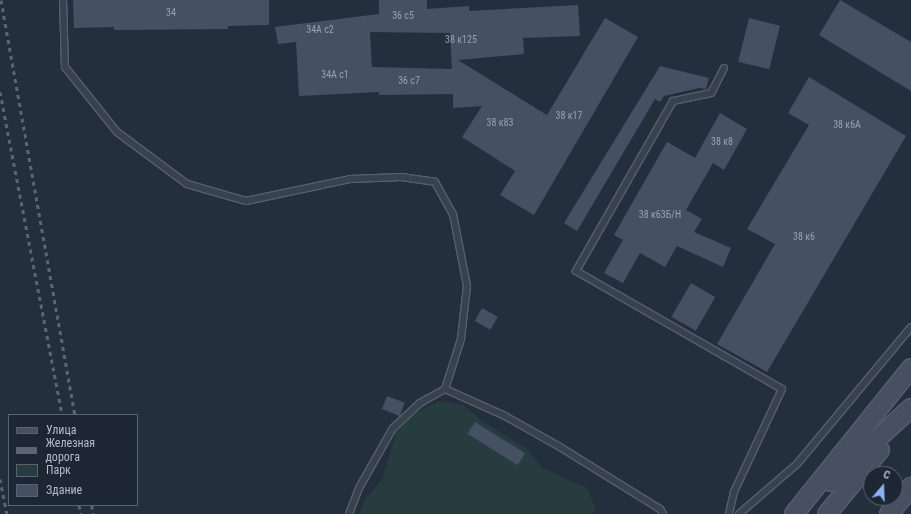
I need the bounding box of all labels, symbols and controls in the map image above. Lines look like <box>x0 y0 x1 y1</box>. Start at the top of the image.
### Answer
house number: 34 <box>166 7 176 19</box>
house number: 36 с5 <box>392 10 414 22</box>
house number: 34А с2 <box>306 24 334 36</box>
house number: 38 к125 <box>445 34 477 46</box>
house number: 34А с1 <box>321 69 349 81</box>
house number: 36 с7 <box>398 75 420 87</box>
house number: 38 к17 <box>556 110 582 122</box>
house number: 38 к83 <box>487 117 513 129</box>
house number: 38 к6А <box>833 119 861 131</box>
house number: 38 к8 <box>711 136 733 148</box>
house number: 38 к63Б/Н <box>639 209 681 221</box>
house number: 38 к6 <box>793 231 815 243</box>
legend <box>8 414 138 506</box>
text: Улица <box>46 423 76 437</box>
text: Железная дорога <box>45 436 95 464</box>
text: Парк <box>46 463 71 477</box>
north arrow <box>863 466 903 506</box>
text: С <box>882 468 892 482</box>
text: Здание <box>46 483 82 497</box>

